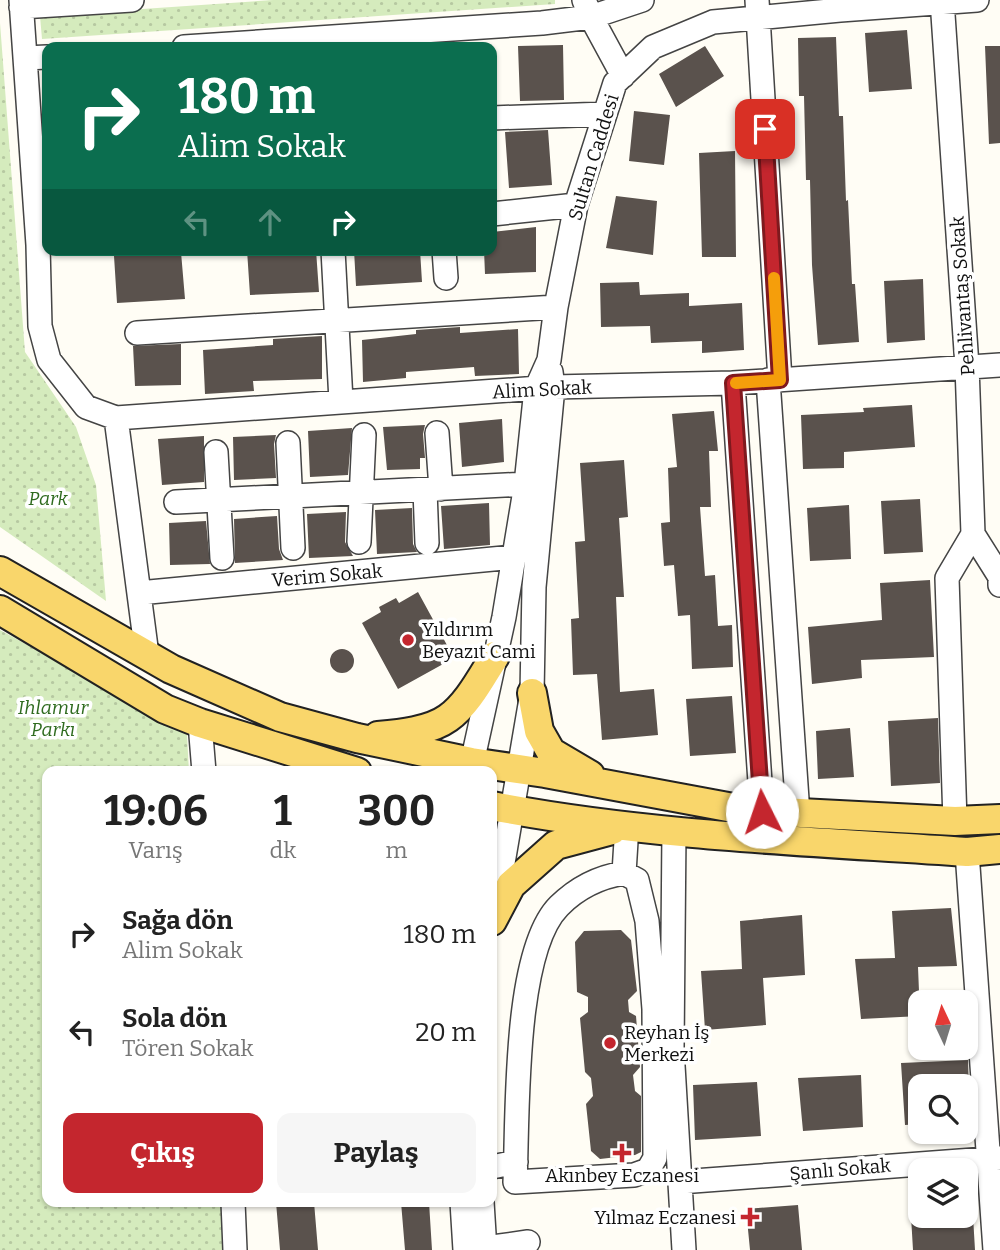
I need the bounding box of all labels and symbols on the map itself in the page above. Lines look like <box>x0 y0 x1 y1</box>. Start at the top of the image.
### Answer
street label: Sultan Caddesi <box>563 91 624 223</box>
pin <box>735 99 795 159</box>
street label: Pehlivantaş Sokak <box>945 215 980 376</box>
street label: Alim Sokak <box>492 375 593 404</box>
park label: Park <box>28 487 69 510</box>
street label: Verim Sokak <box>271 559 384 592</box>
place label: Yıldırım Beyazıt Cami <box>422 618 536 663</box>
marker: Yıldırım Beyazıt Cami <box>400 632 416 648</box>
park label: Ihlamur Parkı <box>18 696 90 741</box>
position arrow <box>725 775 799 849</box>
north arrow <box>908 990 978 1060</box>
place label: Reyhan İş Merkezi <box>624 1021 710 1066</box>
marker: Reyhan İş Merkezi <box>602 1035 618 1051</box>
marker: Akınbey Eczanesi <box>614 1145 630 1161</box>
street label: Şanlı Sokak <box>788 1154 892 1185</box>
place label: Akınbey Eczanesi <box>545 1164 699 1187</box>
place label: Yılmaz Eczanesi <box>594 1206 736 1229</box>
marker: Yılmaz Eczanesi <box>742 1209 758 1225</box>

